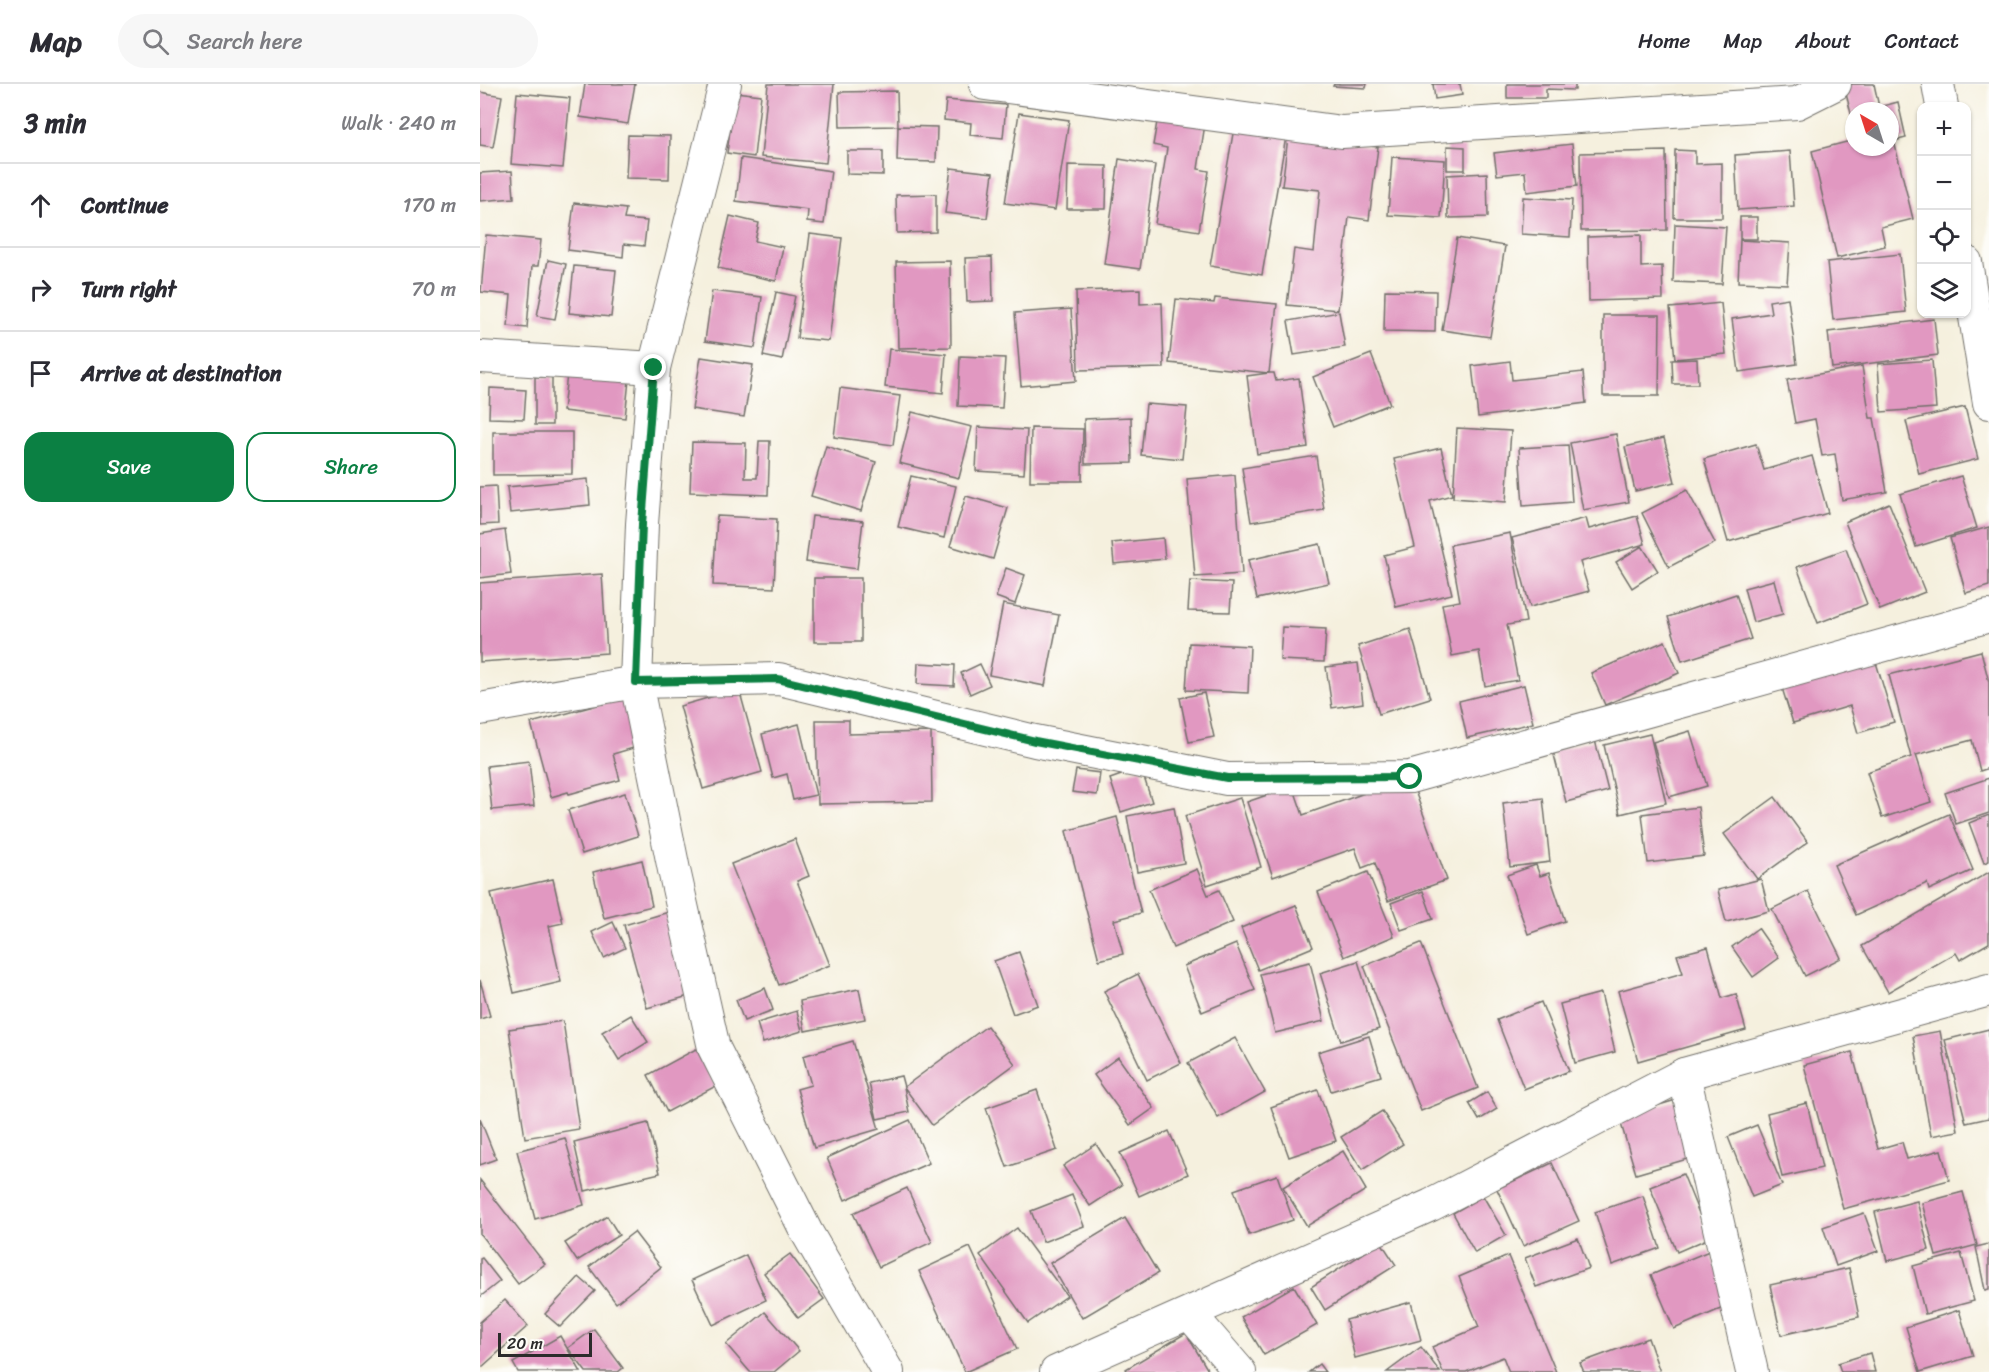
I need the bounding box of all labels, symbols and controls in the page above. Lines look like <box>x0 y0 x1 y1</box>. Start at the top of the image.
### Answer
search box <box>118 14 538 68</box>
text: Map <box>30 17 82 66</box>
text: Search here <box>187 22 303 61</box>
text: Home <box>1638 22 1690 60</box>
text: Map <box>1723 22 1762 60</box>
text: About <box>1795 22 1852 60</box>
text: Contact <box>1885 22 1959 60</box>
icon: search <box>139 25 172 58</box>
text: 3 min <box>24 100 86 146</box>
north arrow <box>1845 102 1899 156</box>
map controls <box>1917 102 1971 318</box>
button: + <box>1917 102 1971 156</box>
text: Walk · 240 m <box>341 106 456 141</box>
button: − <box>1917 156 1971 210</box>
text: Continue <box>81 186 169 225</box>
text: 170 m <box>403 188 456 223</box>
icon: ahead <box>24 189 57 222</box>
button: locate <box>1917 210 1971 264</box>
button: layers <box>1917 264 1971 318</box>
text: Turn right <box>81 270 176 309</box>
text: 70 m <box>411 272 456 307</box>
icon: right <box>24 273 57 306</box>
text: Arrive at destination <box>81 354 282 393</box>
route end <box>640 354 666 380</box>
icon: arrive <box>24 357 57 390</box>
button: Save <box>24 432 234 502</box>
button: Share <box>246 432 456 502</box>
route start <box>1396 763 1422 789</box>
text: 20 m <box>507 1329 543 1358</box>
scale bar <box>498 1330 592 1358</box>

